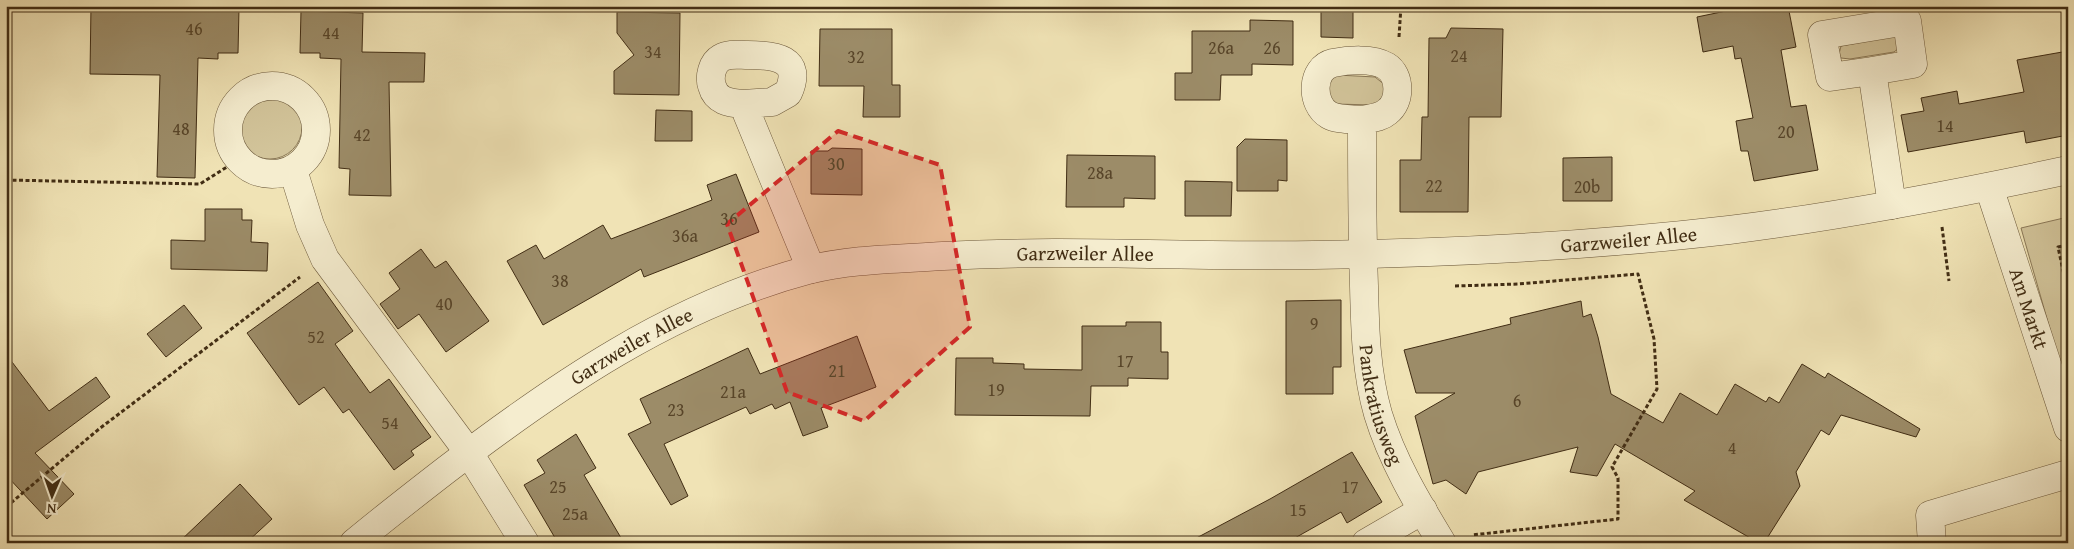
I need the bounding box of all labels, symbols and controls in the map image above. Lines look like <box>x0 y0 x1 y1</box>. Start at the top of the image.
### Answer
house number: 46 <box>185 15 203 42</box>
house number: 44 <box>322 19 340 46</box>
house number: 26a <box>1208 34 1234 61</box>
house number: 26 <box>1263 34 1281 61</box>
house number: 34 <box>644 38 662 65</box>
house number: 24 <box>1450 42 1468 69</box>
house number: 32 <box>847 43 865 70</box>
house number: 14 <box>1936 112 1954 139</box>
house number: 48 <box>172 115 190 142</box>
house number: 20 <box>1777 118 1795 145</box>
house number: 42 <box>353 121 371 148</box>
house number: 30 <box>827 150 845 177</box>
house number: 28a <box>1087 159 1113 186</box>
house number: 22 <box>1425 172 1443 199</box>
house number: 20b <box>1574 173 1600 200</box>
house number: 36 <box>720 205 738 232</box>
street label: Garzweiler Allee <box>1560 219 1698 259</box>
house number: 36a <box>672 222 698 249</box>
street label: Garzweiler Allee <box>1017 238 1154 268</box>
street label: Am Markt <box>2002 264 2056 353</box>
house number: 38 <box>551 267 569 294</box>
house number: 40 <box>435 290 453 317</box>
street label: Garzweiler Allee <box>564 299 697 392</box>
house number: 9 <box>1310 310 1318 337</box>
house number: 52 <box>307 323 325 350</box>
street label: Pankratiusweg <box>1352 343 1411 470</box>
house number: 17 <box>1116 347 1134 374</box>
house number: 21 <box>828 357 846 384</box>
house number: 19 <box>987 376 1005 403</box>
house number: 21a <box>720 378 746 405</box>
house number: 6 <box>1513 387 1521 414</box>
house number: 23 <box>667 396 685 423</box>
house number: 54 <box>381 409 399 436</box>
house number: 4 <box>1728 434 1736 461</box>
north arrow <box>28 472 78 522</box>
house number: 25 <box>549 473 567 500</box>
house number: 17 <box>1341 473 1359 500</box>
house number: 15 <box>1289 496 1307 523</box>
text: N <box>46 499 57 519</box>
house number: 25a <box>562 500 588 527</box>

